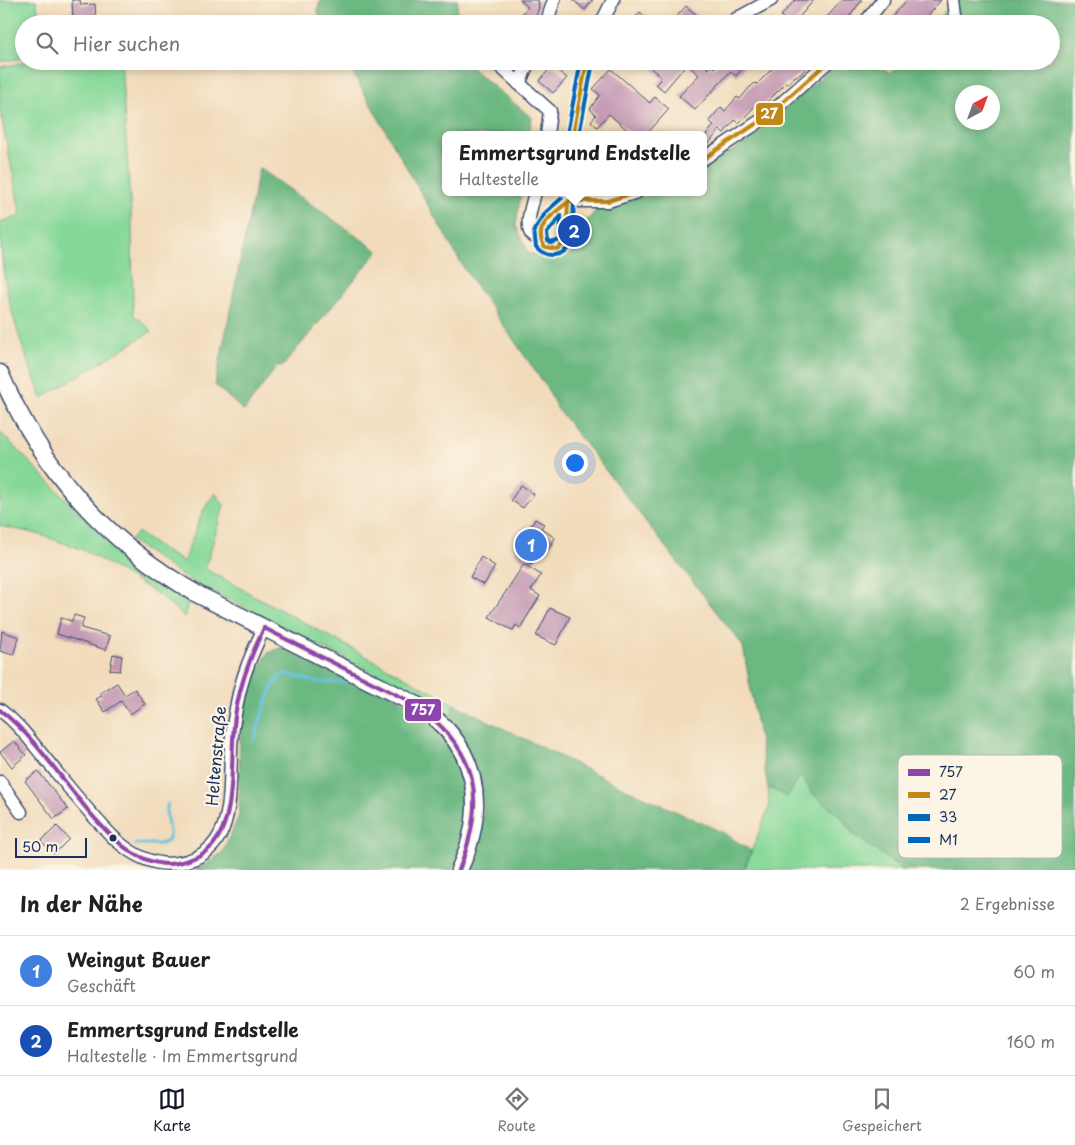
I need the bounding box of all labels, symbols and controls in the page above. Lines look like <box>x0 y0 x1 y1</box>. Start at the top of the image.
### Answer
search box <box>15 15 1060 70</box>
icon: search <box>33 29 61 57</box>
text: Hier suchen <box>73 29 180 57</box>
north arrow <box>955 85 1000 130</box>
line badge: 27 <box>755 102 784 126</box>
text: 27 <box>760 103 779 124</box>
popup <box>442 131 707 196</box>
text: Emmertsgrund Endstelle <box>459 138 690 166</box>
text: Haltestelle <box>459 166 539 190</box>
pin: 2 <box>558 212 590 250</box>
your location <box>562 450 588 476</box>
pin: 1 <box>515 526 547 564</box>
line badge: 757 <box>404 698 442 722</box>
text: 757 <box>411 699 435 720</box>
street label: Heltenstraße <box>199 705 231 807</box>
legend <box>898 755 1062 858</box>
text: 757 <box>939 761 963 782</box>
text: 27 <box>939 784 957 805</box>
text: 33 <box>939 806 957 827</box>
text: M1 <box>939 829 958 850</box>
unlabelled marker <box>108 833 118 843</box>
scale bar <box>15 835 88 858</box>
text: 50 m <box>22 836 58 857</box>
text: In der Nähe <box>20 887 142 919</box>
text: 2 Ergebnisse <box>960 891 1055 915</box>
text: Weingut Bauer <box>67 945 210 973</box>
text: 1 <box>32 959 40 983</box>
text: 60 m <box>1013 959 1055 983</box>
text: Geschäft <box>67 973 136 997</box>
text: Emmertsgrund Endstelle <box>67 1015 299 1043</box>
text: 2 <box>30 1029 42 1053</box>
text: 160 m <box>1007 1029 1055 1053</box>
text: Haltestelle · Im Emmertsgrund <box>67 1043 298 1067</box>
tab: Karte <box>153 1085 191 1136</box>
tab: Route <box>497 1085 536 1136</box>
tab: Gespeichert <box>842 1085 922 1136</box>

